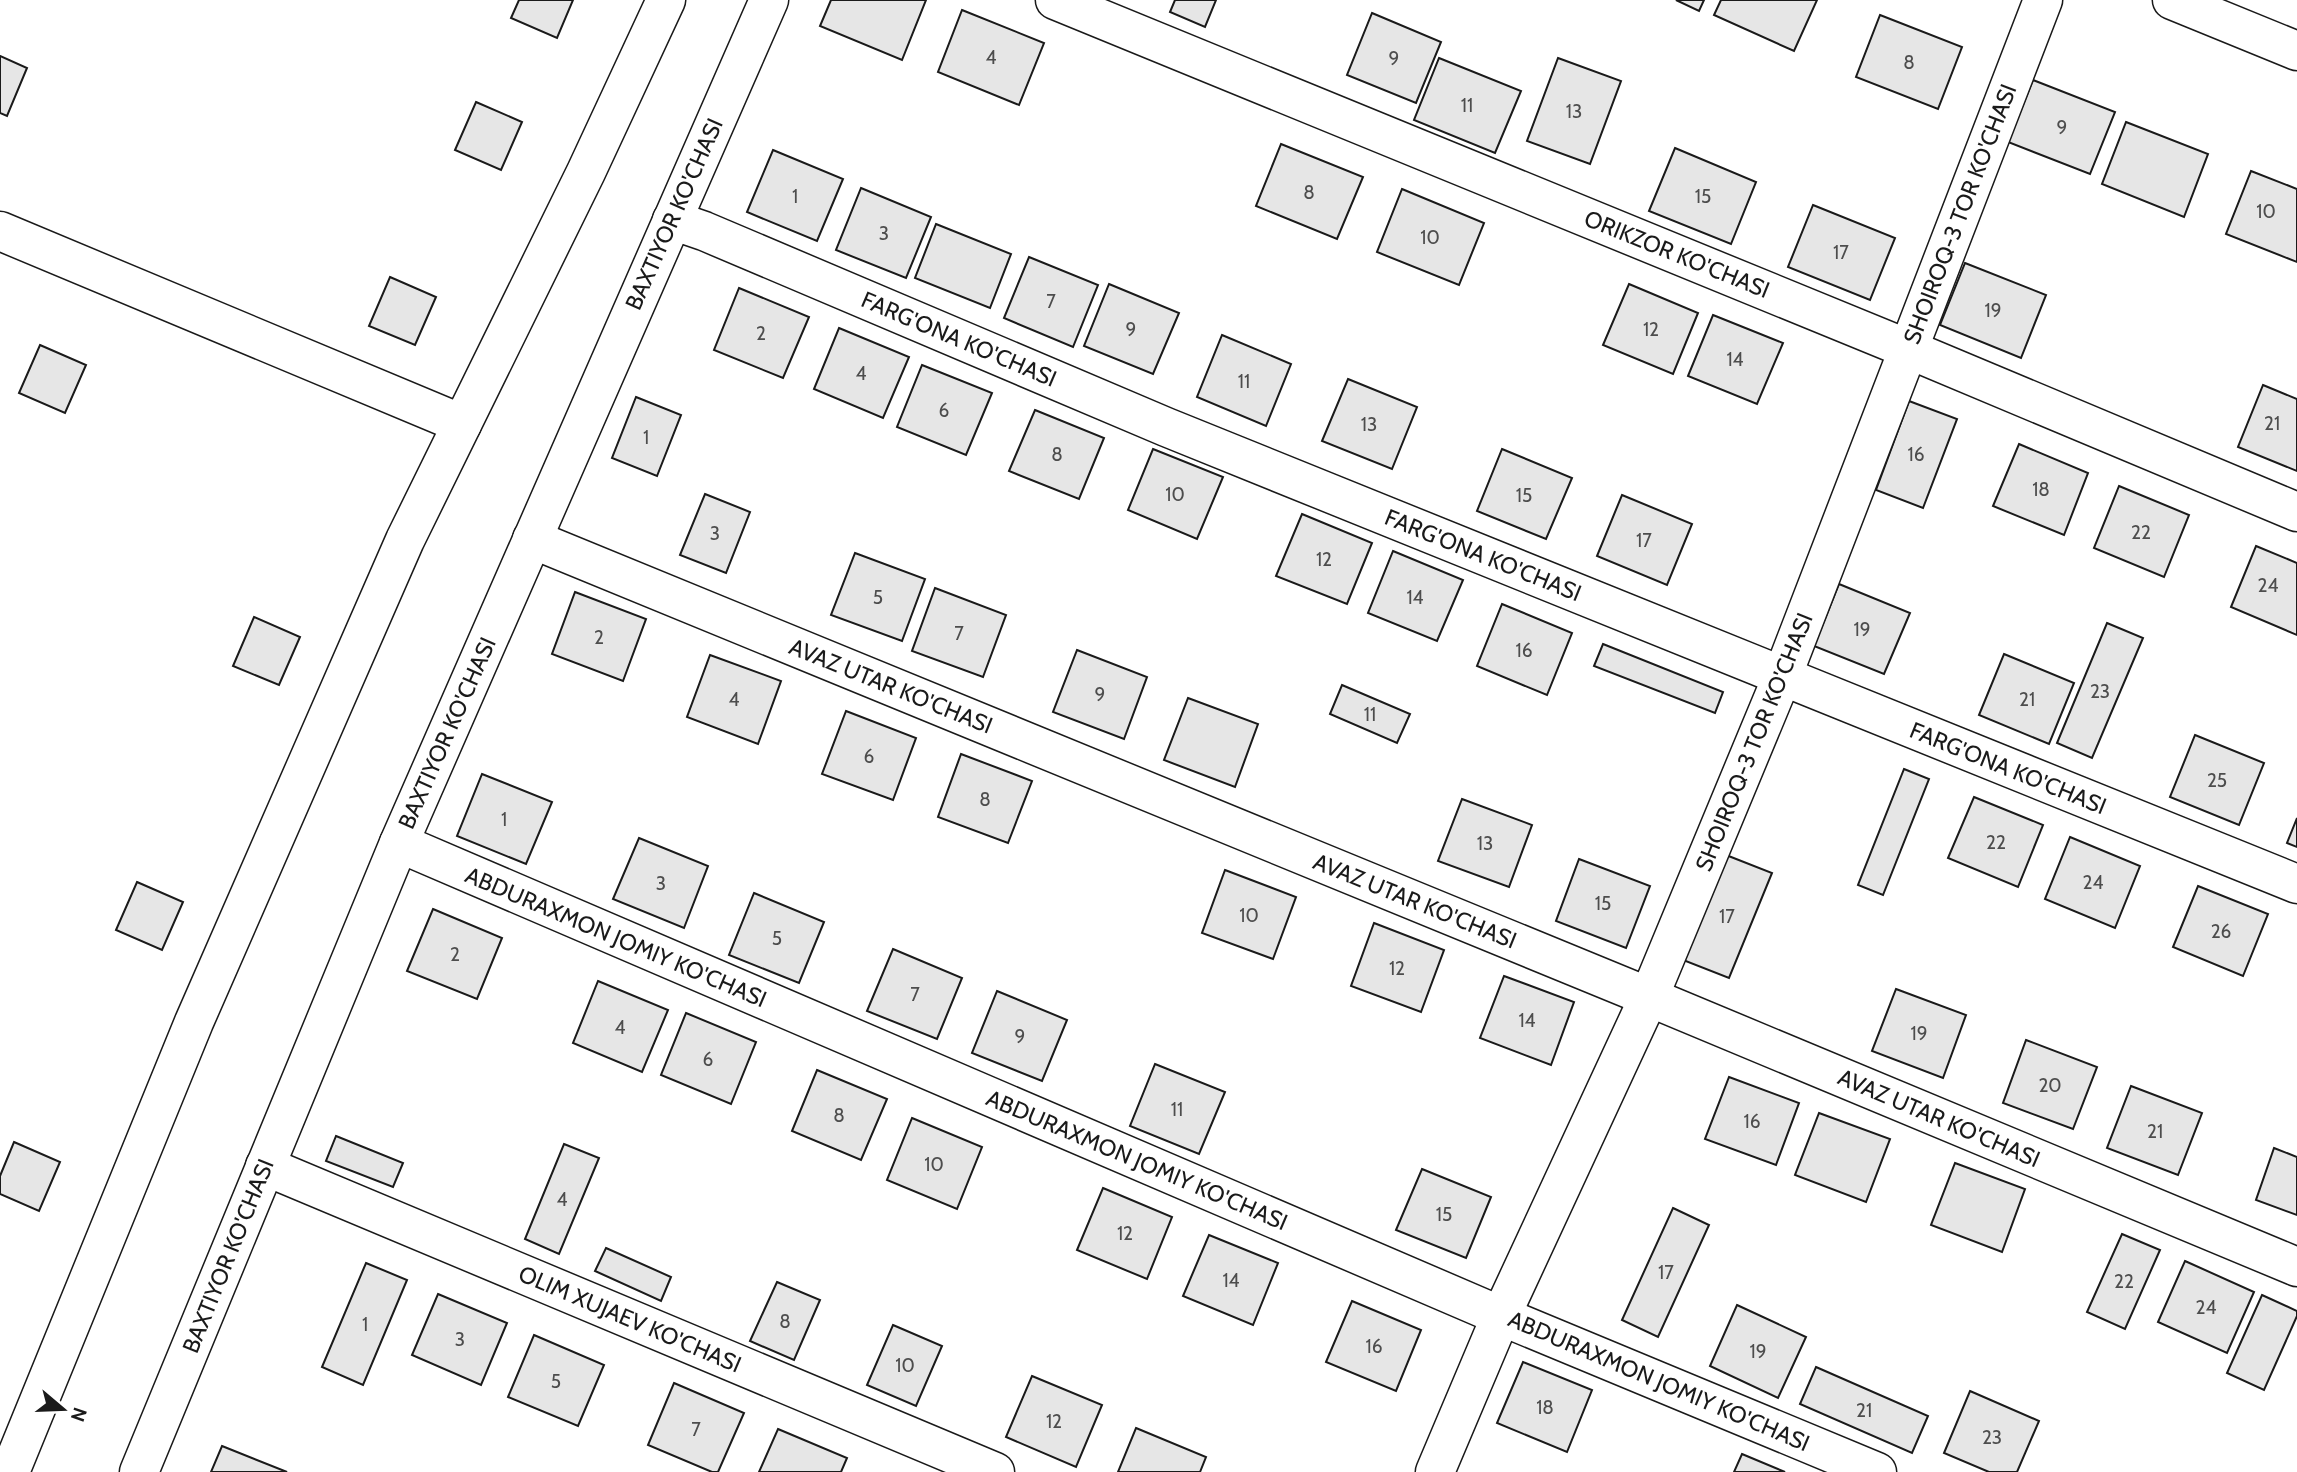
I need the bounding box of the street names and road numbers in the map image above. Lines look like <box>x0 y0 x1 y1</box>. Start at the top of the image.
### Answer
street label: SHOIROQ-3 TOR KO'CHASI <box>1897 80 2023 348</box>
street label: BAXTIYOR KO'CHASI <box>619 114 729 314</box>
street label: ORIKZOR KO'CHASI <box>1580 204 1774 304</box>
street label: FARG'ONA KO'CHASI <box>857 285 1061 393</box>
street label: FARG'ONA KO'CHASI <box>1381 503 1585 607</box>
street label: SHOIROQ-3 TOR KO'CHASI <box>1689 609 1819 875</box>
street label: AVAZ UTAR KO'CHASI <box>785 632 997 740</box>
street label: BAXTIYOR KO'CHASI <box>392 633 502 833</box>
street label: FARG'ONA KO'CHASI <box>1906 716 2110 820</box>
street label: AVAZ UTAR KO'CHASI <box>1309 847 1521 955</box>
street label: ABDURAXMON JOMIY KO'CHASI <box>461 861 771 1013</box>
street label: AVAZ UTAR KO'CHASI <box>1834 1063 2044 1173</box>
street label: ABDURAXMON JOMIY KO'CHASI <box>982 1084 1292 1236</box>
street label: BAXTIYOR KO'CHASI <box>176 1155 280 1357</box>
street label: OLIM XUJAEV KO'CHASI <box>515 1259 745 1379</box>
street label: ABDURAXMON JOMIY KO'CHASI <box>1504 1305 1814 1457</box>

